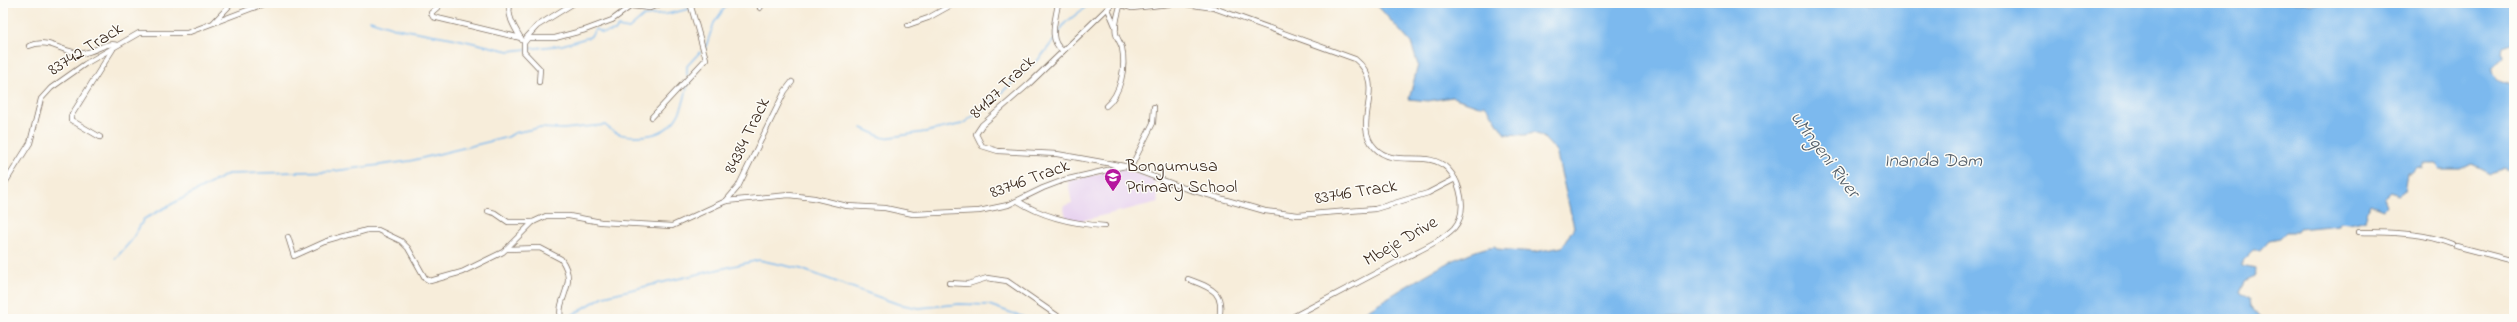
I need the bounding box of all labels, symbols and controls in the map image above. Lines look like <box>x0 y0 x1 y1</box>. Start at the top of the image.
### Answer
street label: 83742 Track <box>44 17 129 83</box>
street label: 84127 Track <box>964 50 1042 126</box>
street label: 84384 Track <box>718 93 778 178</box>
water label: uMngeni River <box>1782 106 1867 206</box>
water label: Inanda Dam <box>1884 148 1982 175</box>
street label: 83746 Track <box>987 154 1074 206</box>
place label: Bongumusa Primary School <box>1125 154 1237 201</box>
school or university icon: Bongumusa Primary School <box>1103 167 1123 192</box>
street label: 83746 Track <box>1313 174 1399 212</box>
street label: Mbeje Drive <box>1359 210 1444 274</box>

